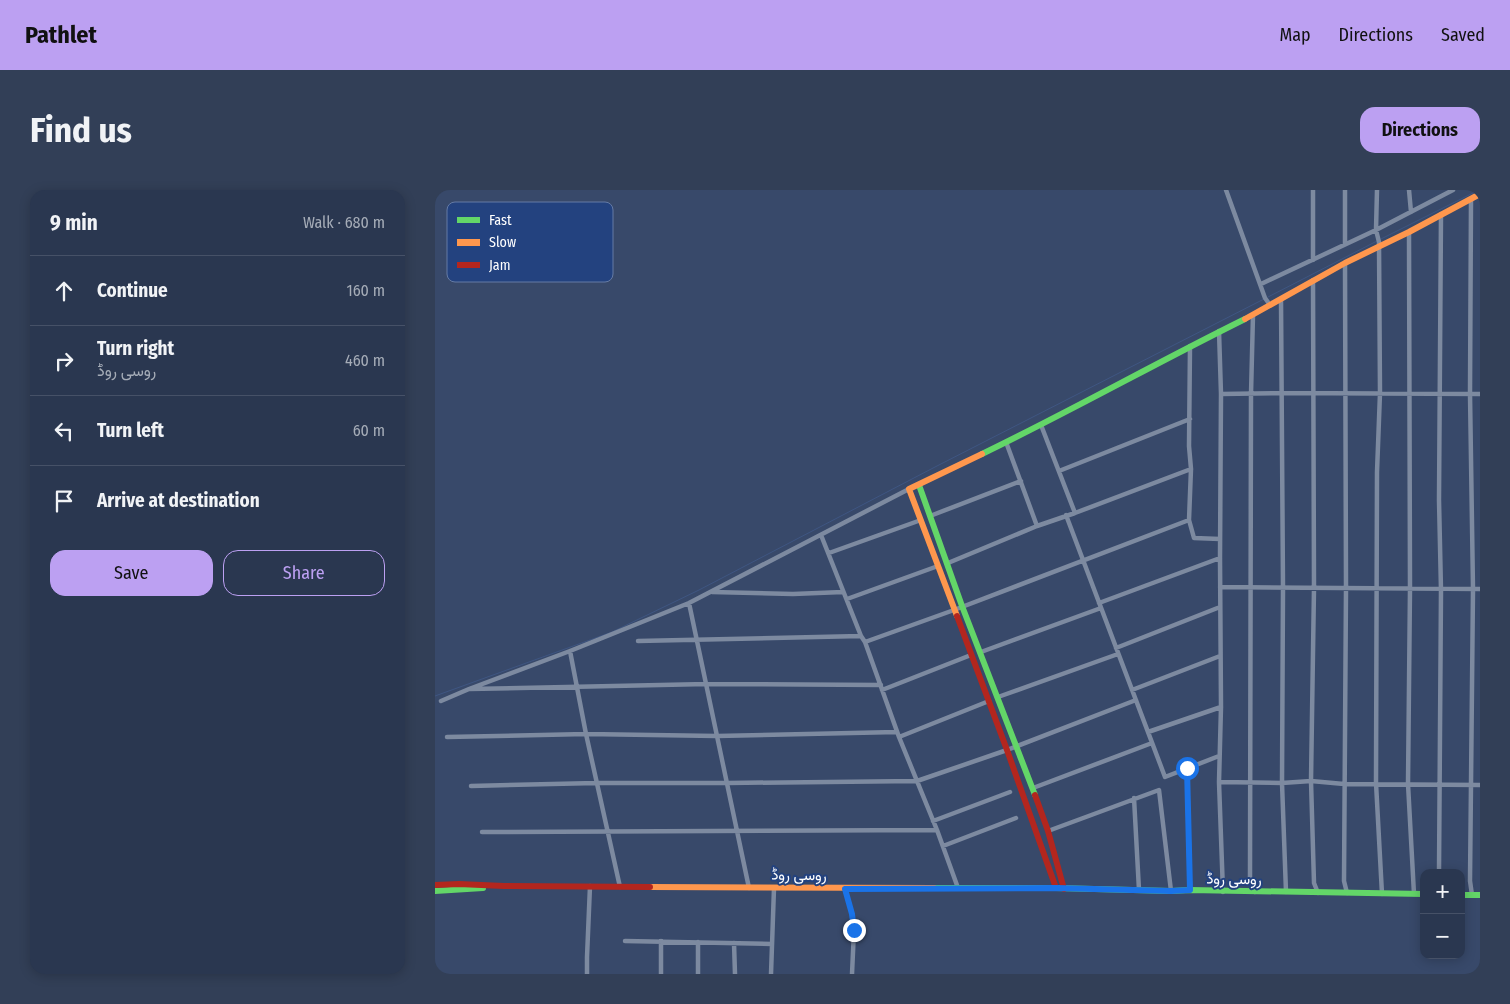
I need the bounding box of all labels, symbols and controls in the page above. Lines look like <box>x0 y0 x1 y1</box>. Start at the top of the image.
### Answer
text: Pathlet <box>25 21 97 49</box>
text: Map <box>1279 24 1311 46</box>
text: Directions <box>1339 24 1413 46</box>
text: Saved <box>1441 24 1485 46</box>
button: Directions <box>1360 107 1480 153</box>
text: Find us <box>30 109 132 151</box>
legend <box>447 202 613 282</box>
text: 9 min <box>50 210 98 236</box>
text: Fast <box>489 212 512 229</box>
text: Walk · 680 m <box>303 213 385 232</box>
text: Slow <box>489 234 516 251</box>
text: Jam <box>489 257 510 274</box>
icon: ahead <box>50 277 78 305</box>
text: Continue <box>97 279 168 302</box>
text: 160 m <box>346 281 385 300</box>
text: Turn right <box>97 337 174 360</box>
icon: right <box>50 347 78 375</box>
text: 460 m <box>345 351 385 370</box>
text: روسی روڈ <box>97 361 156 380</box>
icon: left <box>50 417 78 445</box>
text: Turn left <box>97 419 164 442</box>
text: 60 m <box>353 421 385 440</box>
icon: arrive <box>50 487 78 515</box>
text: Arrive at destination <box>97 489 260 512</box>
button: Save <box>50 550 213 596</box>
button: Share <box>223 550 385 596</box>
route start <box>1176 757 1199 780</box>
street label: روسی روڈ <box>771 866 827 885</box>
map controls <box>1420 869 1465 959</box>
button: + <box>1420 869 1465 914</box>
street label: روسی روڈ <box>1206 870 1262 889</box>
button: − <box>1420 914 1465 959</box>
route end <box>843 919 866 942</box>

